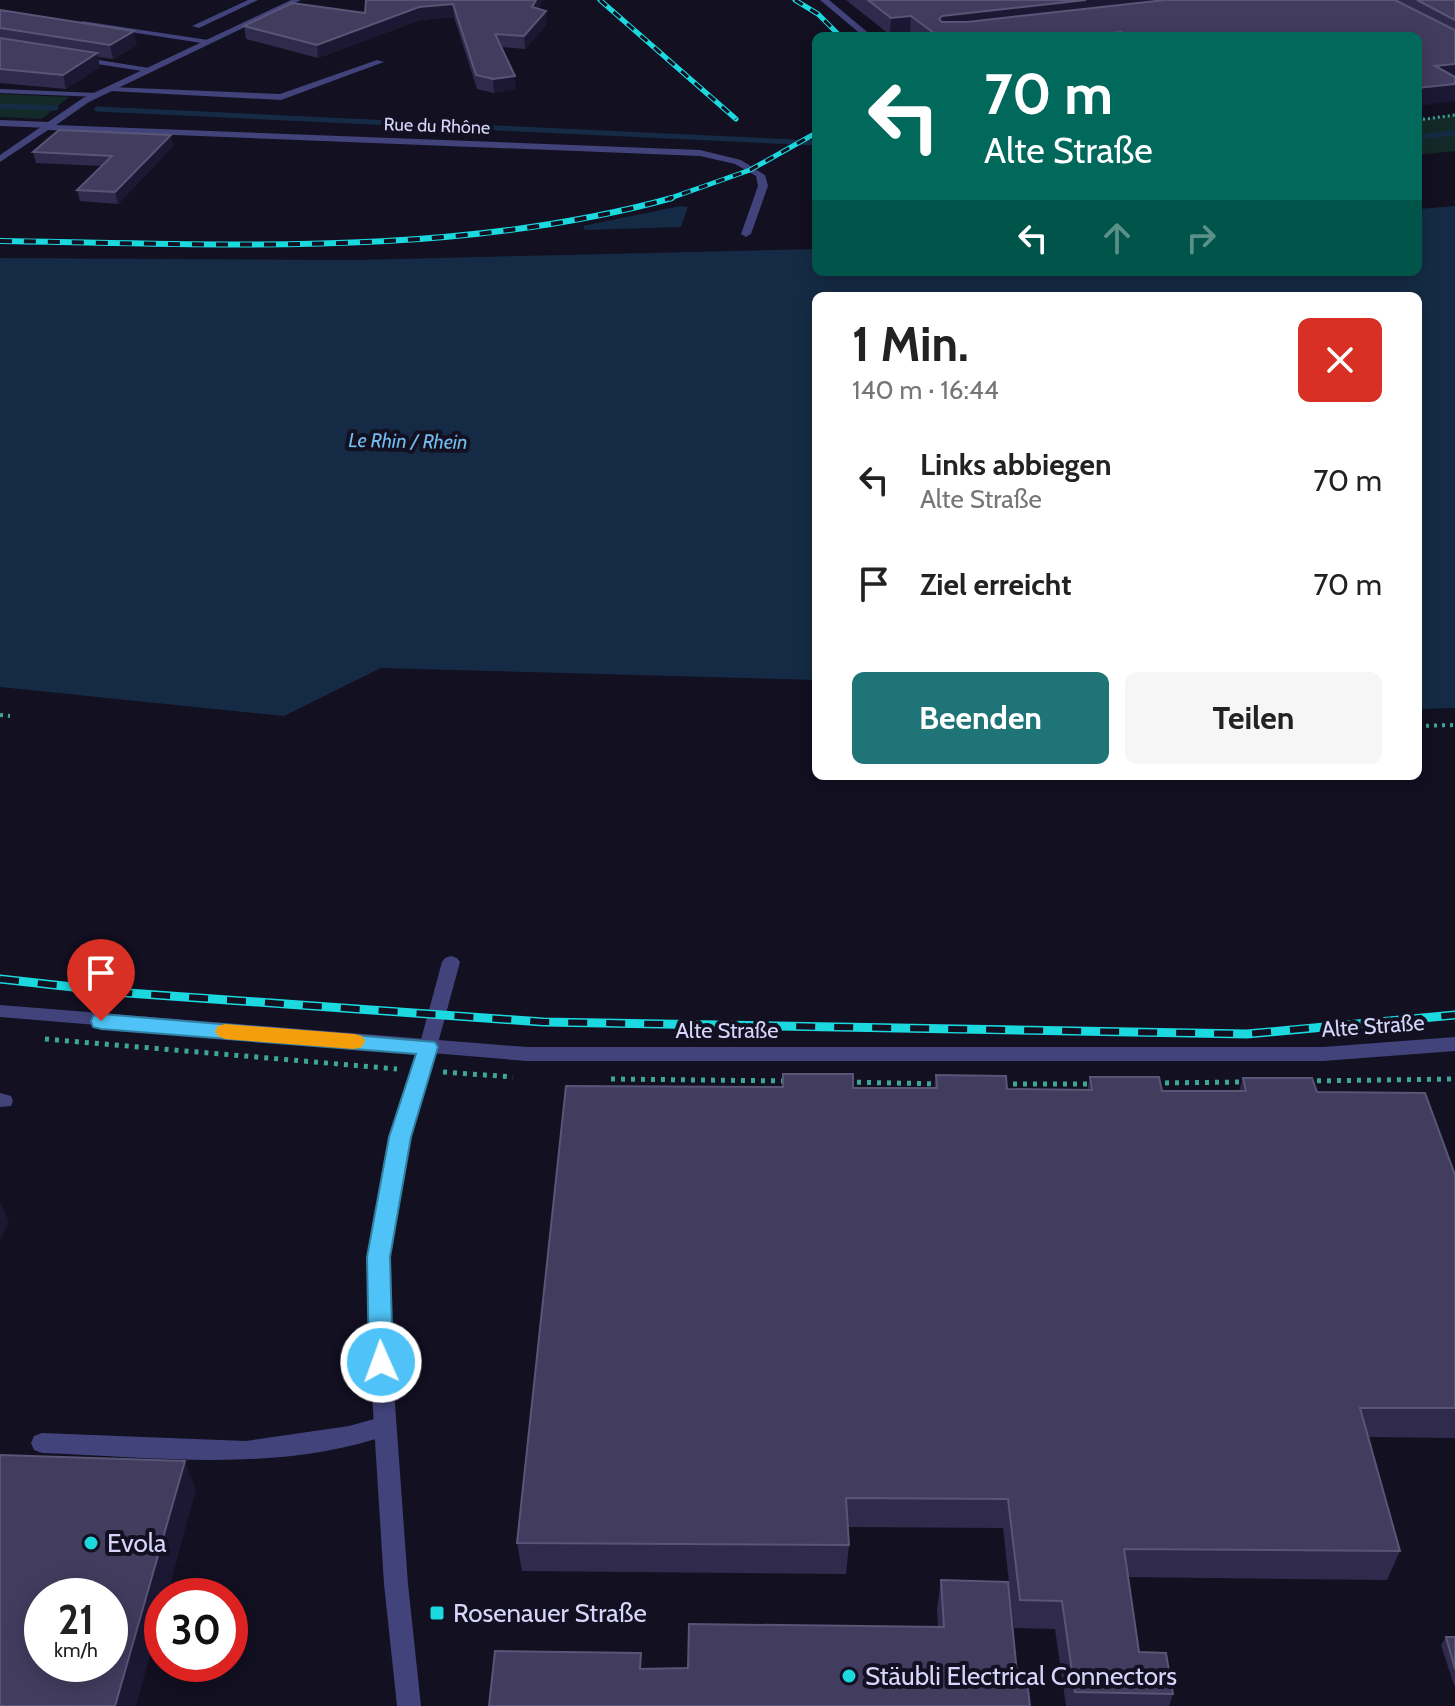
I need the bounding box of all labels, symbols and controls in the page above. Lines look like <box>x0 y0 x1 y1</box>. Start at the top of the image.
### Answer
text: 70 m <box>984 60 1113 128</box>
icon: left <box>852 64 956 168</box>
street label: Rue du Rhône <box>383 113 491 139</box>
text: Alte Straße <box>984 128 1153 172</box>
icon: left <box>1011 216 1055 260</box>
icon: ahead <box>1095 216 1139 260</box>
icon: right <box>1179 216 1223 260</box>
text: 1 Min. <box>852 315 969 373</box>
button: close <box>1298 318 1382 402</box>
text: 140 m · 16:44 <box>852 374 999 406</box>
water label: Le Rhin / Rhein <box>348 428 468 454</box>
text: Links abbiegen <box>920 446 1112 483</box>
icon: left <box>852 458 896 502</box>
text: 70 m <box>1313 462 1382 499</box>
text: Alte Straße <box>920 483 1042 515</box>
icon: arrive <box>852 562 896 606</box>
text: Ziel erreicht <box>920 566 1071 603</box>
text: 70 m <box>1313 566 1382 603</box>
button: Beenden <box>852 672 1109 764</box>
button: Teilen <box>1125 672 1382 764</box>
pin <box>67 939 135 1021</box>
icon: arrive <box>79 951 123 995</box>
street label: Alte Straße <box>1321 1009 1425 1043</box>
street label: Alte Straße <box>675 1017 779 1044</box>
position arrow <box>339 1320 423 1404</box>
place label: Evola <box>107 1527 167 1559</box>
marker: Evola <box>82 1534 100 1552</box>
speed limit sign: 30 <box>144 1578 248 1682</box>
text: 21 <box>58 1595 94 1644</box>
place label: Rosenauer Straße <box>453 1597 647 1629</box>
marker: Rosenauer Straße <box>428 1604 446 1622</box>
text: km/h <box>54 1638 98 1662</box>
place label: Stäubli Electrical Connectors <box>865 1660 1177 1692</box>
marker: Stäubli Electrical Connectors <box>840 1667 858 1685</box>

